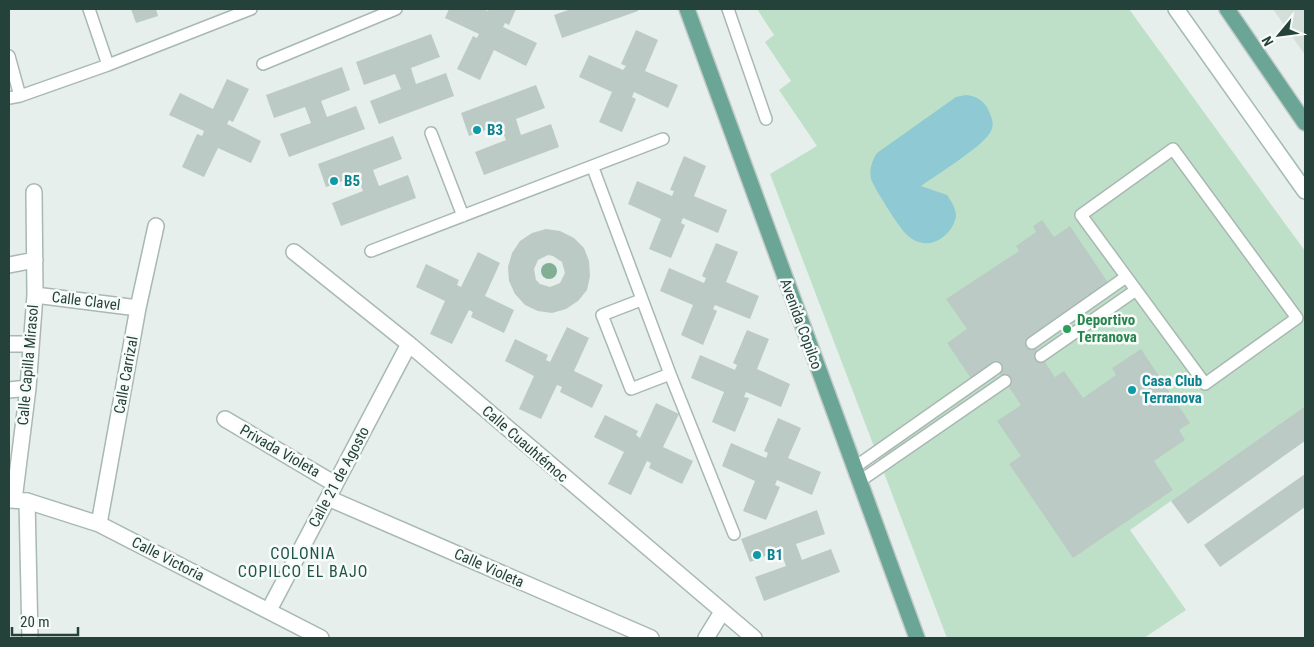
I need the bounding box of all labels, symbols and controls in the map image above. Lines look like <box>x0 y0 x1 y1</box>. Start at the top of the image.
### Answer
north arrow <box>1254 10 1304 60</box>
text: N <box>1259 34 1277 49</box>
place label: B3 <box>487 121 503 139</box>
marker: B3 <box>471 124 483 136</box>
place label: B5 <box>344 172 360 190</box>
marker: B5 <box>328 175 340 187</box>
street label: Avenida Copilco <box>776 276 826 372</box>
street label: Calle Clavel <box>51 288 121 314</box>
street label: Calle Capilla Mirasol <box>14 304 42 426</box>
place label: Deportivo Terranova <box>1077 311 1137 346</box>
marker: Deportivo Terranova <box>1061 323 1073 335</box>
street label: Calle Carrizal <box>110 335 142 415</box>
place label: Casa Club Terranova <box>1142 372 1202 407</box>
marker: Casa Club Terranova <box>1126 384 1138 396</box>
street label: Calle Cuauhtémoc <box>478 402 572 486</box>
street label: Privada Violeta <box>237 421 323 481</box>
street label: Calle 21 de Agosto <box>305 424 373 530</box>
street label: Calle Victoria <box>129 533 207 585</box>
district label: COLONIA COPILCO EL BAJO <box>238 544 368 581</box>
street label: Calle Violeta <box>451 545 527 591</box>
place label: B1 <box>767 546 783 564</box>
marker: B1 <box>751 549 763 561</box>
scale bar <box>12 604 79 636</box>
text: 20 m <box>20 613 50 631</box>

